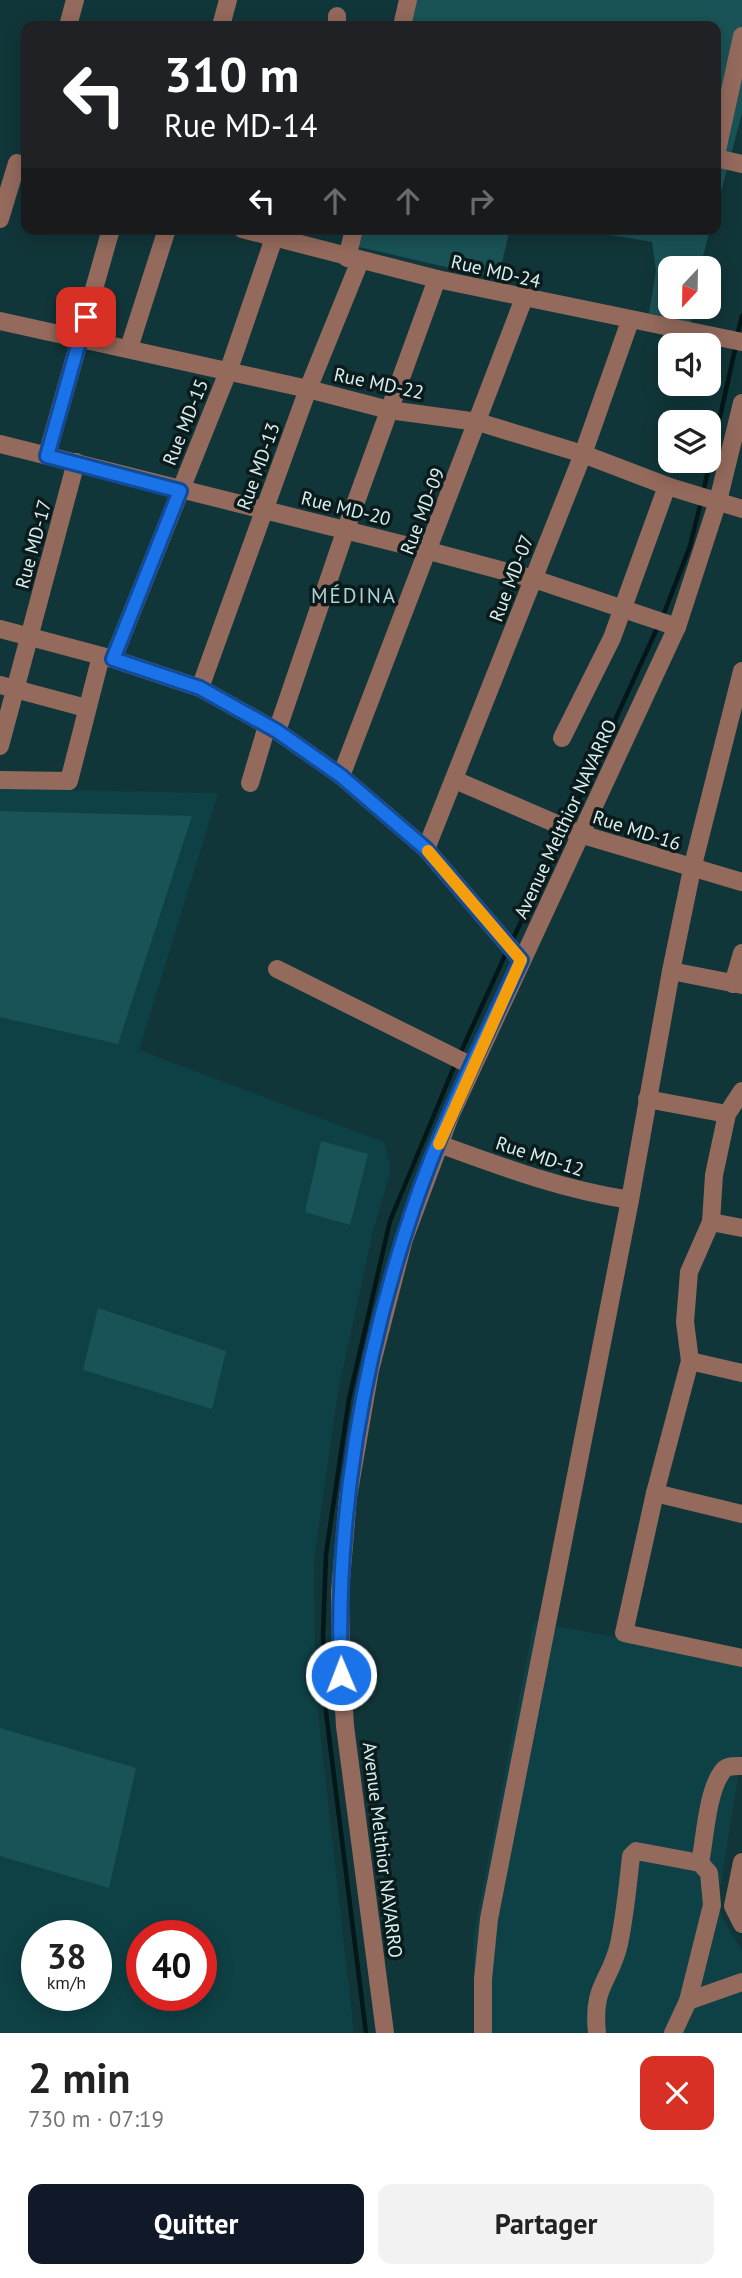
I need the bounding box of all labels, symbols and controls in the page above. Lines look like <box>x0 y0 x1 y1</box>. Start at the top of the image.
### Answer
text: 310 m <box>164 42 299 106</box>
icon: left <box>49 49 140 140</box>
text: Rue MD-14 <box>164 104 317 146</box>
icon: left <box>243 182 281 220</box>
icon: ahead <box>316 182 354 220</box>
icon: ahead <box>389 182 427 220</box>
icon: right <box>462 182 500 220</box>
street label: Rue MD-24 <box>449 249 543 293</box>
north arrow <box>658 256 721 318</box>
map controls <box>658 256 721 473</box>
pin <box>56 287 116 347</box>
icon: arrive <box>67 298 105 336</box>
button: sound <box>658 333 721 396</box>
street label: Rue MD-22 <box>332 362 426 404</box>
street label: Rue MD-15 <box>157 375 213 469</box>
button: layers <box>658 410 721 473</box>
street label: Rue MD-13 <box>231 419 285 513</box>
street label: Rue MD-09 <box>394 464 450 558</box>
street label: Rue MD-20 <box>299 485 393 531</box>
street label: Rue MD-17 <box>10 497 56 591</box>
street label: Rue MD-07 <box>483 531 539 625</box>
district label: MÉDINA <box>311 582 397 609</box>
street label: Avenue Melthior NAVARRO <box>508 716 622 922</box>
street label: Rue MD-16 <box>590 805 684 855</box>
street label: Rue MD-12 <box>493 1131 587 1181</box>
position arrow <box>304 1638 378 1712</box>
street label: Avenue Melthior NAVARRO <box>358 1741 408 1959</box>
speed limit sign: 40 <box>126 1920 217 2011</box>
text: 38 <box>47 1933 86 1979</box>
text: km/h <box>47 1971 86 1994</box>
text: 2 min <box>28 2050 130 2105</box>
button: close <box>640 2056 714 2130</box>
text: 730 m · 07:19 <box>28 2104 164 2133</box>
button: Quitter <box>28 2184 364 2264</box>
button: Partager <box>378 2184 714 2264</box>

